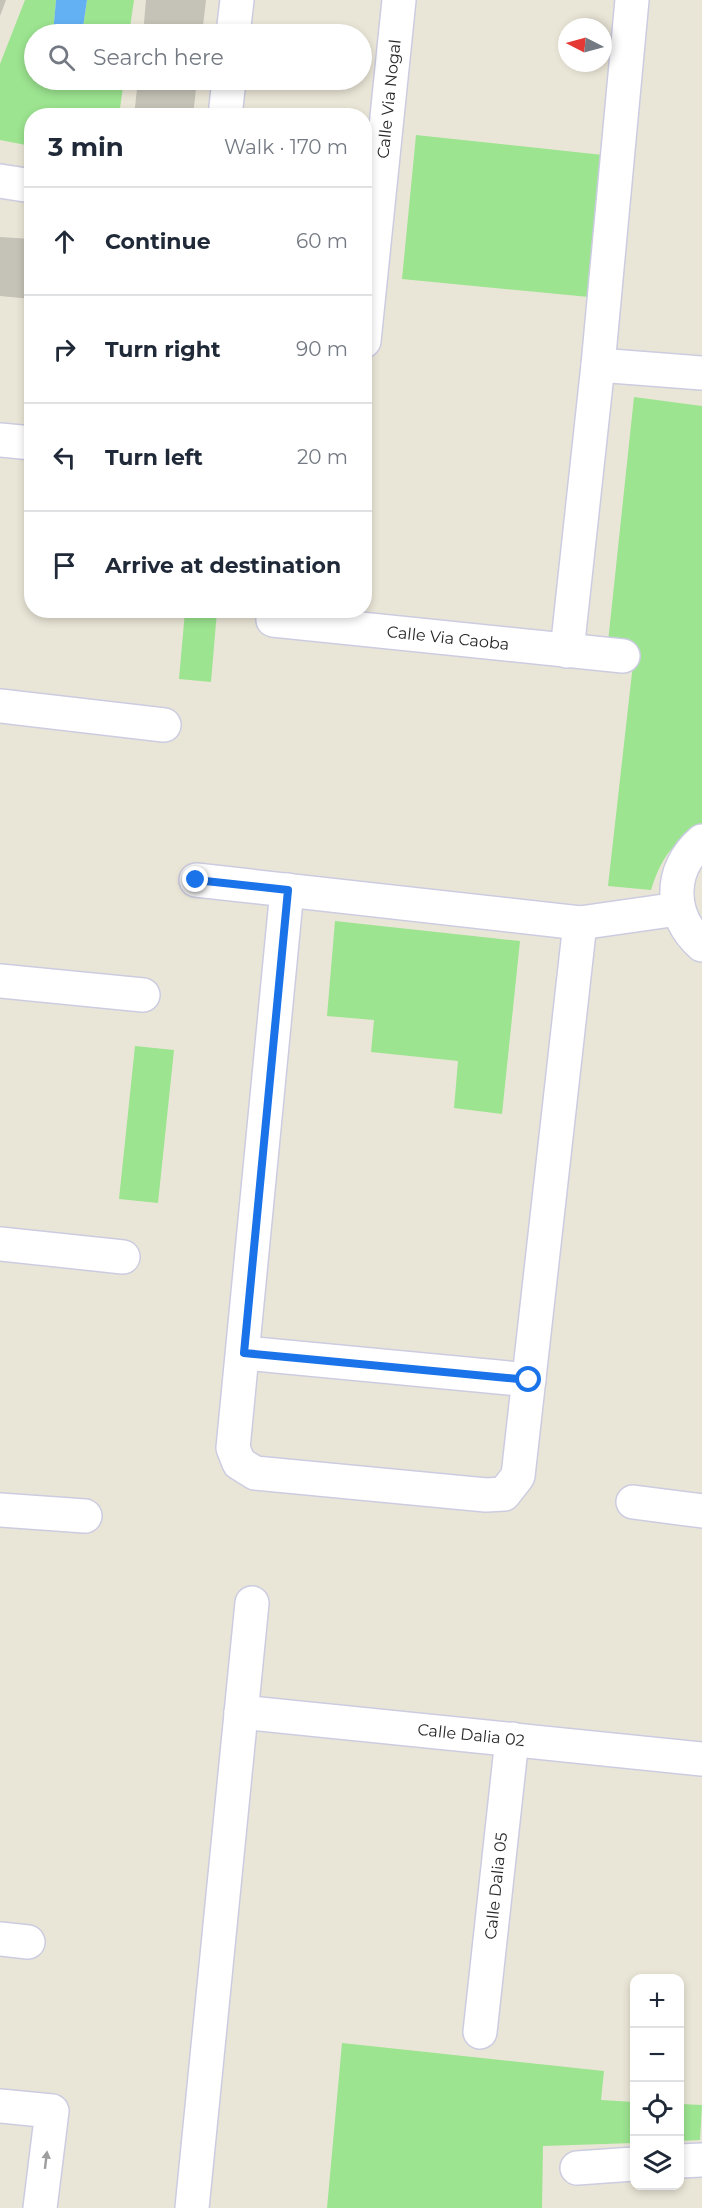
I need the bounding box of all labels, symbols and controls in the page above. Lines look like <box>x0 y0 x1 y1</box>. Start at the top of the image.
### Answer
north arrow <box>558 18 612 72</box>
search box <box>24 24 372 90</box>
street label: Calle Via Nogal <box>373 38 405 160</box>
icon: search <box>45 41 78 74</box>
text: Search here <box>93 44 224 71</box>
text: 3 min <box>48 131 124 163</box>
text: Walk · 170 m <box>224 135 348 159</box>
icon: ahead <box>48 225 81 258</box>
text: Continue <box>105 228 211 255</box>
text: 60 m <box>296 229 348 253</box>
icon: right <box>48 333 81 366</box>
text: Turn right <box>105 336 220 363</box>
text: 90 m <box>296 337 348 361</box>
icon: left <box>48 441 81 474</box>
text: Turn left <box>105 444 203 471</box>
text: 20 m <box>297 445 348 469</box>
icon: arrive <box>48 549 81 582</box>
text: Arrive at destination <box>105 552 341 579</box>
street label: Calle Via Caoba <box>386 622 510 654</box>
route end <box>182 866 208 892</box>
route start <box>515 1366 541 1392</box>
street label: Calle Dalia 02 <box>416 1720 526 1750</box>
street label: Calle Dalia 05 <box>481 1831 511 1941</box>
map controls <box>630 1974 684 2190</box>
button: + <box>630 1974 684 2028</box>
button: − <box>630 2028 684 2082</box>
button: locate <box>630 2082 684 2136</box>
button: layers <box>630 2136 684 2190</box>
one-way arrow <box>42 2150 51 2169</box>

